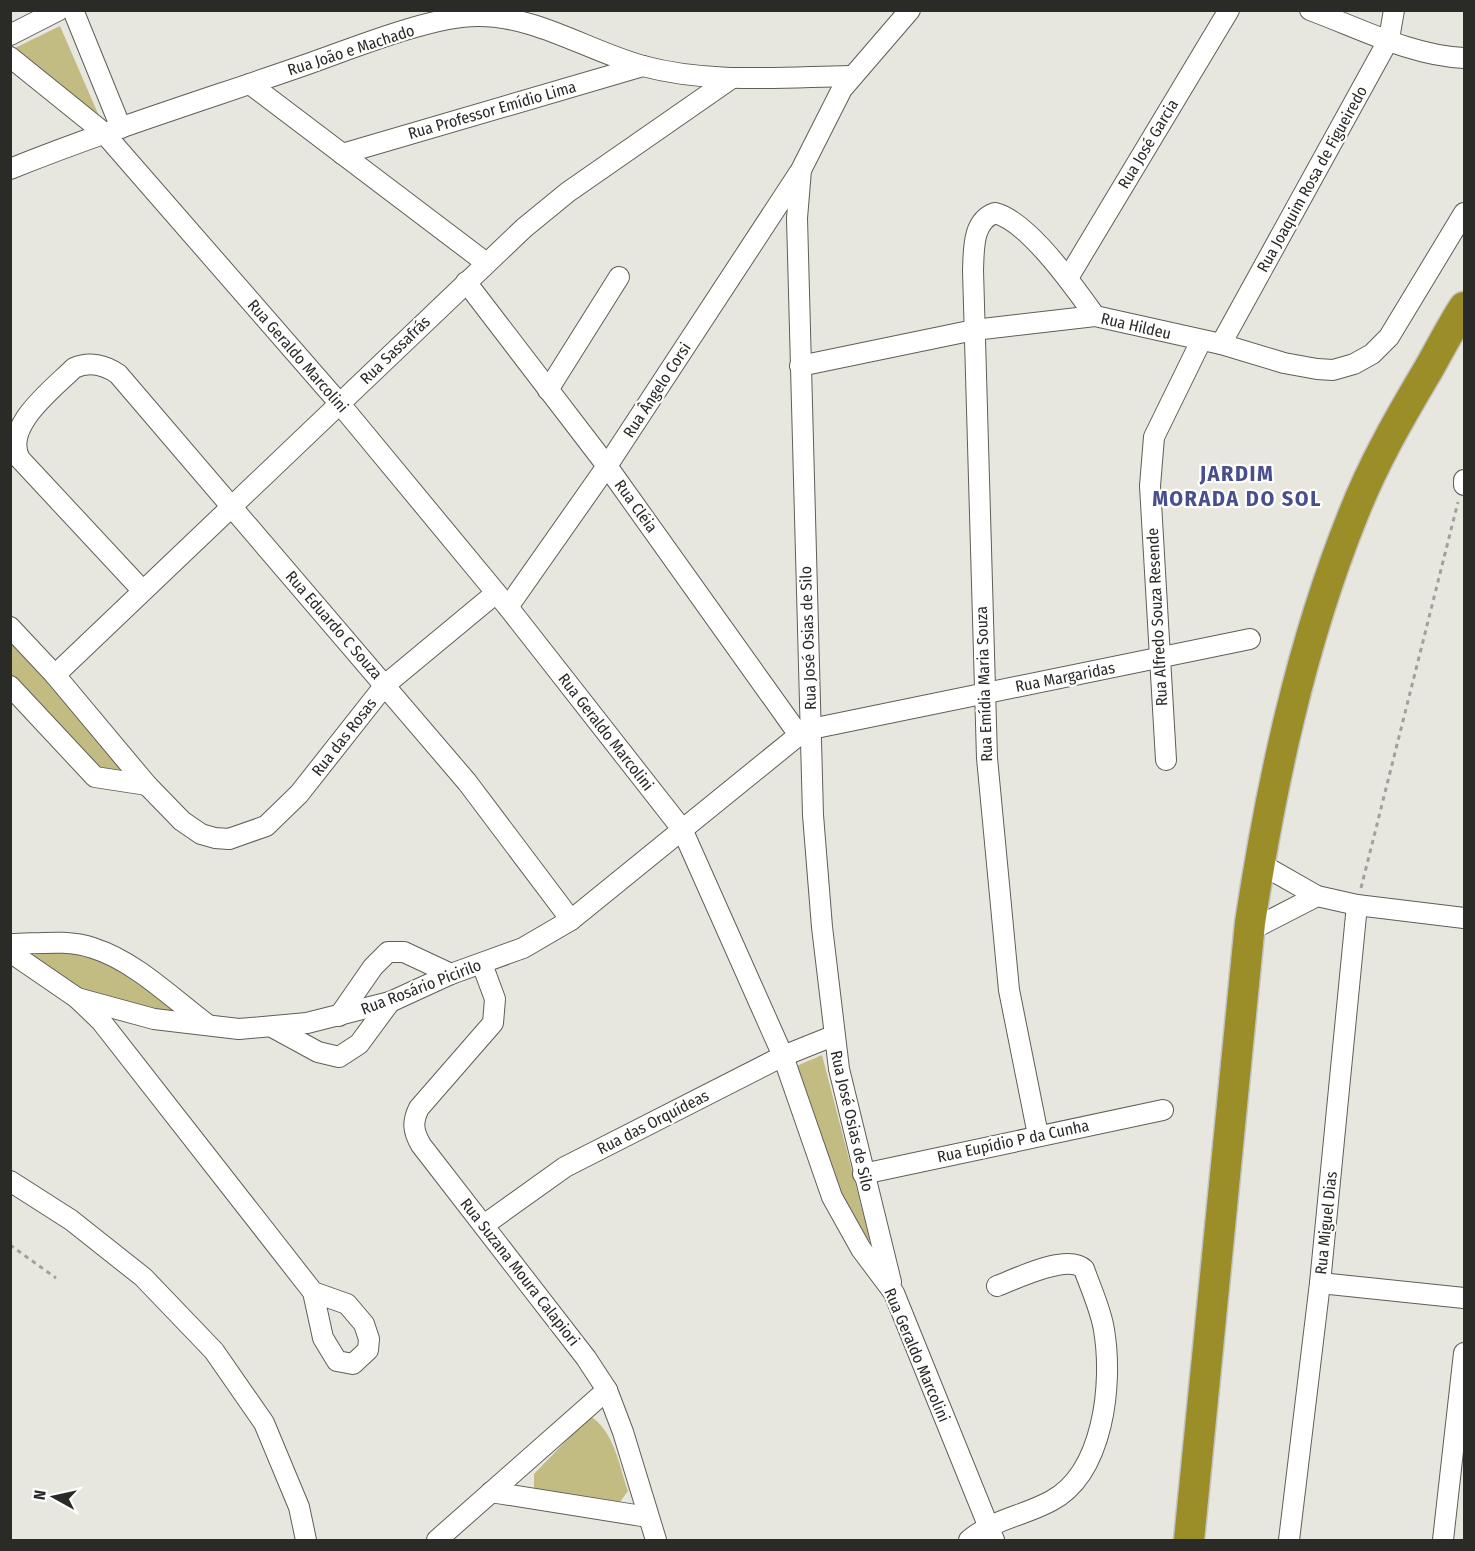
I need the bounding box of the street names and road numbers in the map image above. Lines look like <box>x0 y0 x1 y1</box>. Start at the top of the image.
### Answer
street label: Rua João e Machado <box>285 21 417 79</box>
street label: Rua Professor Emídio Lima <box>406 77 578 143</box>
street label: Rua Joaquim Rosa de Figueiredo <box>1253 83 1371 275</box>
street label: Rua José Garcia <box>1114 96 1182 192</box>
street label: Rua Geraldo Marcolini <box>244 296 352 416</box>
street label: Rua Hildeu <box>1099 309 1173 343</box>
street label: Rua Sassafrás <box>356 312 434 388</box>
street label: Rua Ângelo Corsi <box>619 339 695 441</box>
street label: Rua Cléia <box>611 476 662 536</box>
street label: Rua Alfredo Souza Resende <box>1143 527 1171 707</box>
street label: Rua José Osias de Silo <box>796 566 820 710</box>
street label: Rua Eduardo C Souza <box>282 567 386 683</box>
street label: Rua Emídia Maria Souza <box>972 606 996 762</box>
street label: Rua Margaridas <box>1014 658 1117 696</box>
street label: Rua Geraldo Marcolini <box>554 670 658 794</box>
street label: Rua das Rosas <box>308 694 380 780</box>
street label: Rua Rosário Picirilo <box>358 955 484 1019</box>
street label: Rua José Osias de Silo <box>827 1049 877 1193</box>
street label: Rua das Orquídeas <box>594 1086 712 1158</box>
street label: Rua Eupídio P da Cunha <box>935 1116 1091 1166</box>
street label: Rua Miguel Dias <box>1311 1170 1341 1276</box>
street label: Rua Suzana Moura Calapiori <box>456 1194 584 1350</box>
street label: Rua Geraldo Marcolini <box>880 1285 954 1425</box>

